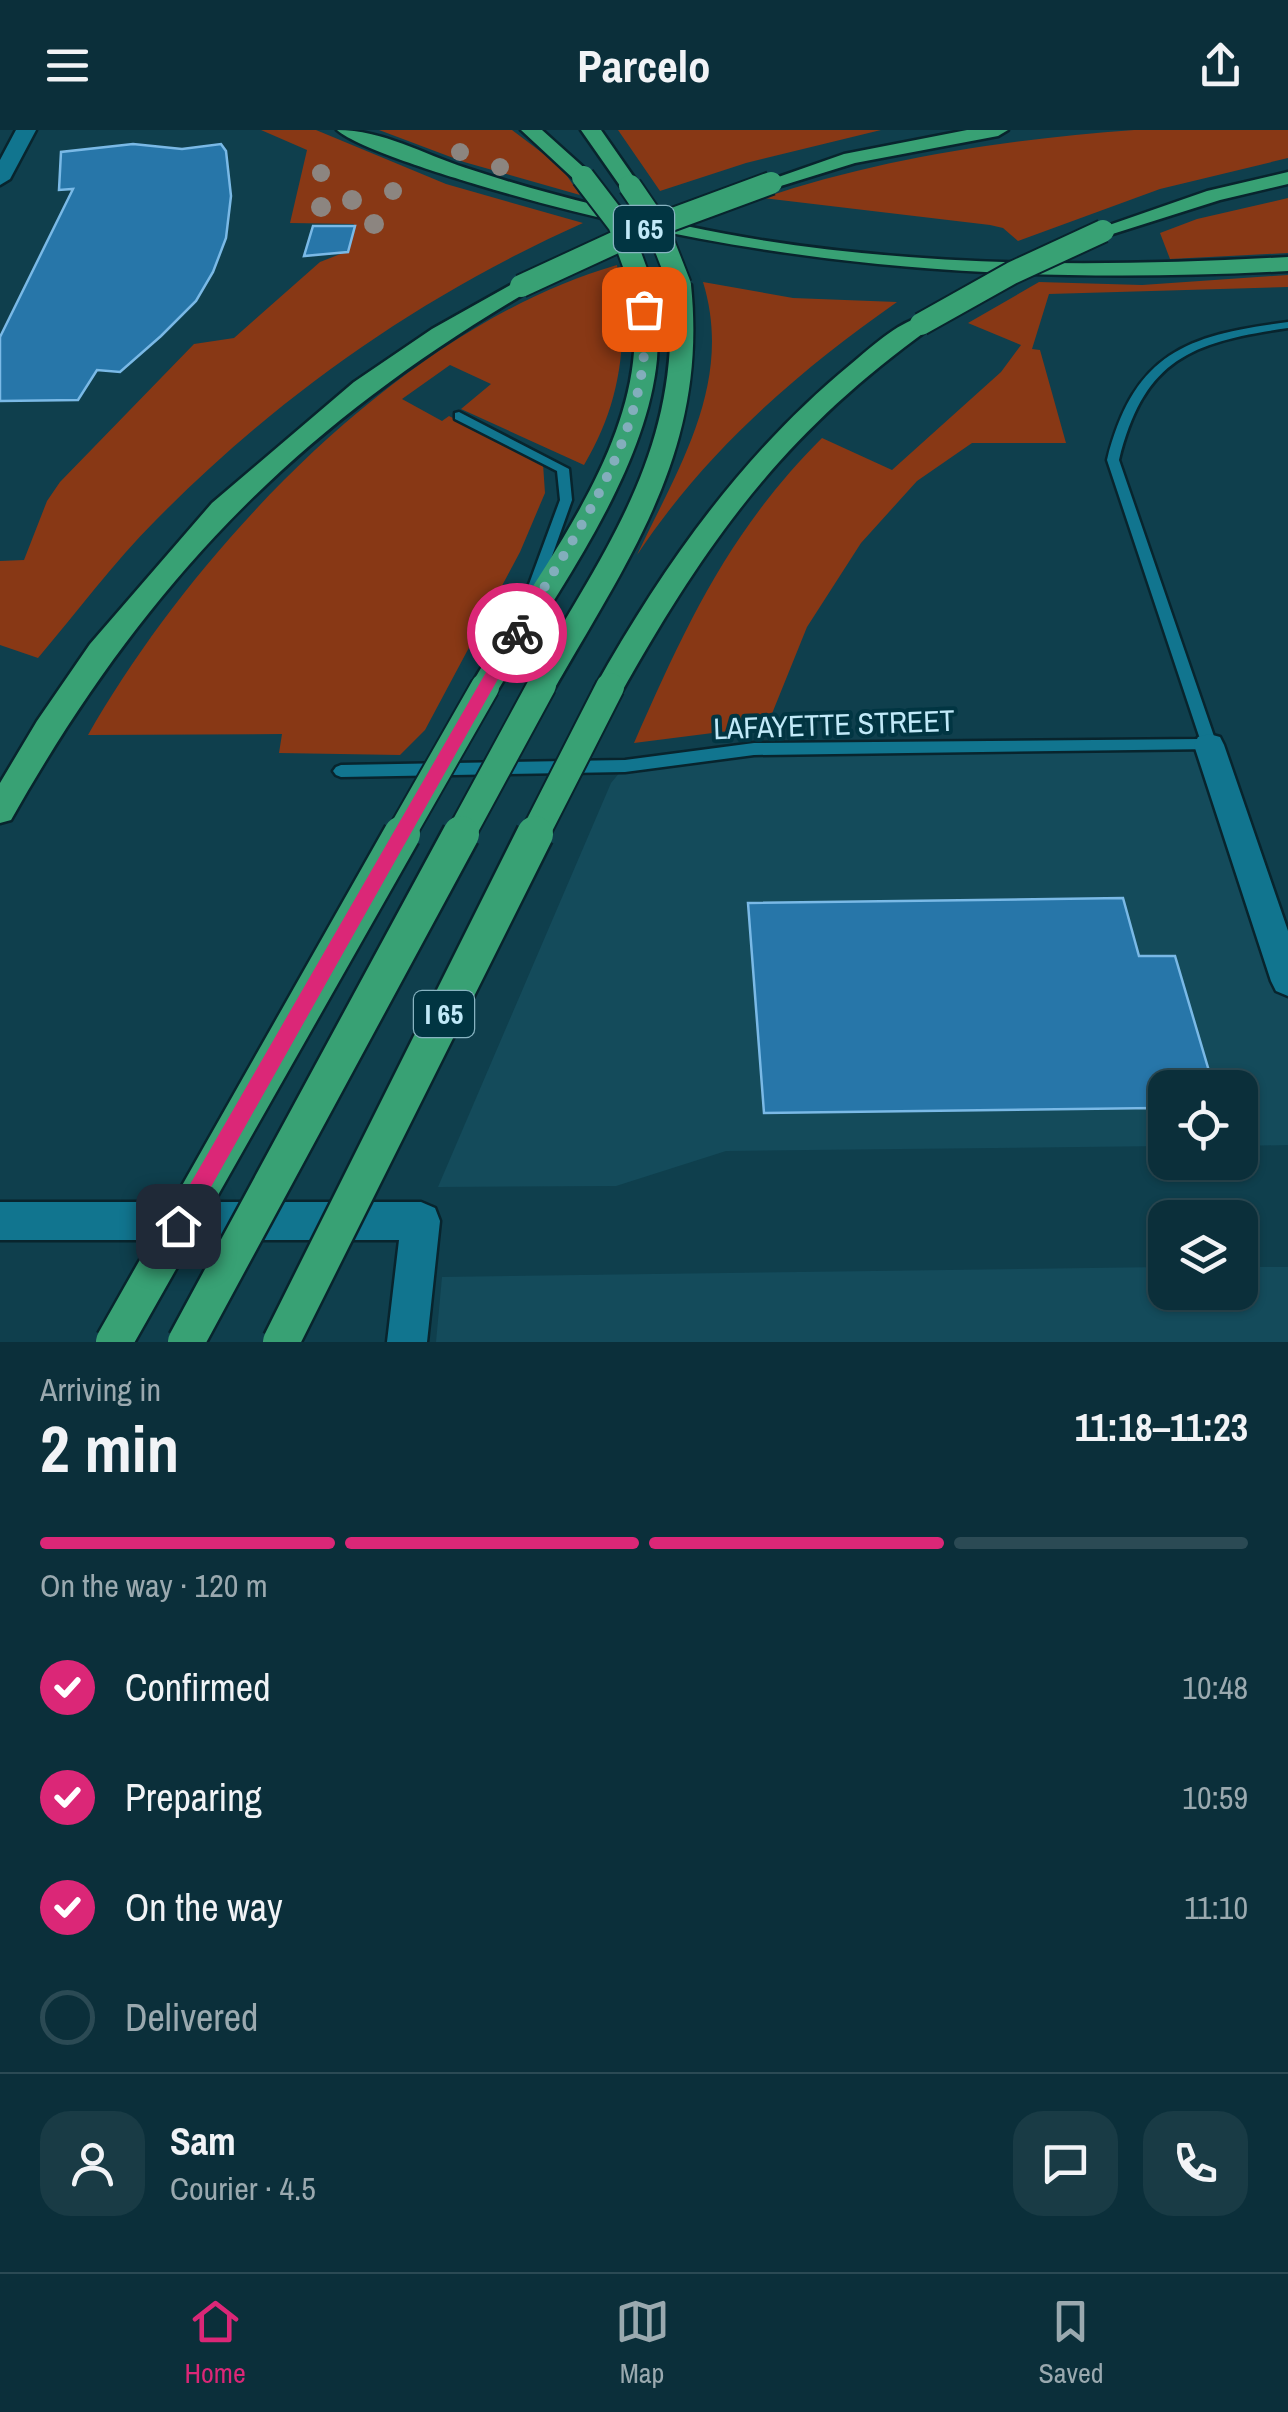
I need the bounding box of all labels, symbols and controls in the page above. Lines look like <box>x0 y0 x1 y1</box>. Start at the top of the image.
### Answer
text: Parcelo <box>577 35 711 96</box>
icon: menu <box>40 38 95 93</box>
icon: share <box>1193 38 1248 93</box>
road number: I 65 <box>614 206 674 252</box>
pin <box>602 267 687 352</box>
icon: bag <box>617 282 672 337</box>
courier <box>467 583 567 683</box>
icon: bike <box>490 606 545 661</box>
street label: LAFAYETTE STREET <box>713 700 955 748</box>
road number: I 65 <box>414 991 474 1037</box>
map controls <box>1148 1070 1258 1310</box>
button: locate <box>1148 1070 1258 1180</box>
pin <box>136 1184 221 1269</box>
icon: home <box>151 1199 206 1254</box>
button: layers <box>1148 1200 1258 1310</box>
text: Arriving in <box>40 1368 161 1411</box>
text: 11:18–11:23 <box>1075 1402 1248 1453</box>
text: 2 min <box>40 1405 179 1492</box>
text: On the way · 120 m <box>40 1564 268 1607</box>
icon: check <box>40 1660 95 1715</box>
text: Confirmed <box>125 1662 270 1713</box>
text: 10:48 <box>1182 1666 1248 1709</box>
icon: check <box>40 1770 95 1825</box>
text: Preparing <box>125 1772 262 1823</box>
text: 10:59 <box>1182 1776 1248 1819</box>
icon: check <box>40 1880 95 1935</box>
text: On the way <box>125 1882 283 1933</box>
text: 11:10 <box>1184 1886 1248 1929</box>
text: Delivered <box>125 1992 258 2043</box>
button: person <box>40 2111 145 2216</box>
button: chat <box>1013 2111 1118 2216</box>
button: phone <box>1143 2111 1248 2216</box>
text: Sam <box>170 2116 236 2167</box>
text: Courier · 4.5 <box>170 2167 316 2210</box>
tab: Home <box>184 2294 246 2392</box>
tab: Map <box>615 2294 670 2392</box>
tab: Saved <box>1038 2294 1104 2392</box>

